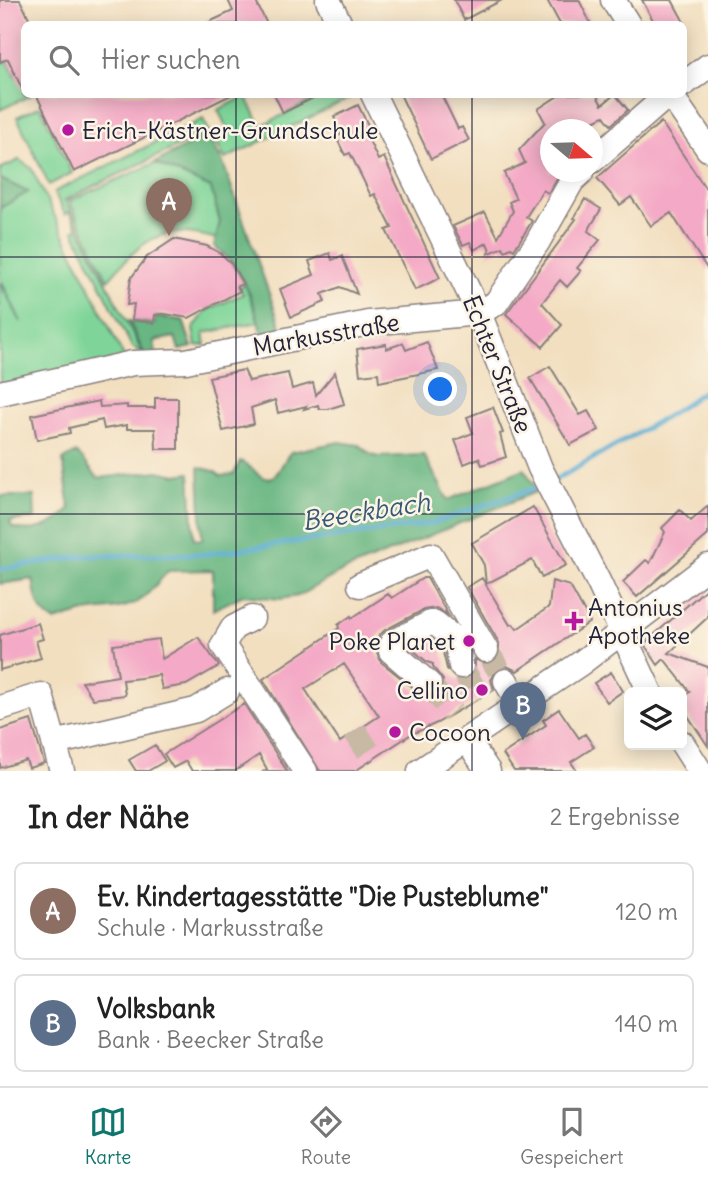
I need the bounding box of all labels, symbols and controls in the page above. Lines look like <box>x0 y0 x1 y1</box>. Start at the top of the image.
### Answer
search box <box>21 21 687 98</box>
icon: search <box>45 41 83 79</box>
text: Hier suchen <box>101 43 241 76</box>
place label: Erich-Kästner-Grundschule <box>82 115 378 145</box>
north arrow <box>540 119 603 182</box>
marker: Erich-Kästner-Grundschule <box>60 122 76 138</box>
pin: A <box>146 178 192 236</box>
street label: Echter Straße <box>457 291 539 437</box>
street label: Markusstraße <box>250 306 402 362</box>
your location <box>423 372 457 406</box>
water label: Beeckbach <box>300 484 433 537</box>
place label: Antonius Apotheke <box>588 592 690 650</box>
marker: Antonius Apotheke <box>566 613 582 629</box>
place label: Poke Planet <box>328 626 455 656</box>
marker: Poke Planet <box>461 633 477 649</box>
place label: Cellino <box>396 675 468 705</box>
marker: Cellino <box>474 682 490 698</box>
pin: B <box>500 682 546 740</box>
map controls <box>624 687 687 750</box>
button: layers <box>624 687 687 750</box>
place label: Cocoon <box>409 717 491 747</box>
marker: Cocoon <box>387 724 403 740</box>
text: In der Nähe <box>28 798 190 836</box>
text: 2 Ergebnisse <box>550 802 680 831</box>
text: Ev. Kindertagesstätte "Die Pusteblume" <box>97 880 549 913</box>
text: A <box>46 897 60 926</box>
text: 120 m <box>615 897 678 926</box>
text: Schule · Markusstraße <box>97 913 324 942</box>
text: Volksbank <box>97 992 215 1025</box>
text: B <box>45 1009 61 1038</box>
text: 140 m <box>615 1009 678 1038</box>
text: Bank · Beecker Straße <box>97 1025 324 1054</box>
tab: Karte <box>85 1103 131 1169</box>
tab: Route <box>301 1103 351 1169</box>
tab: Gespeichert <box>520 1103 623 1169</box>

